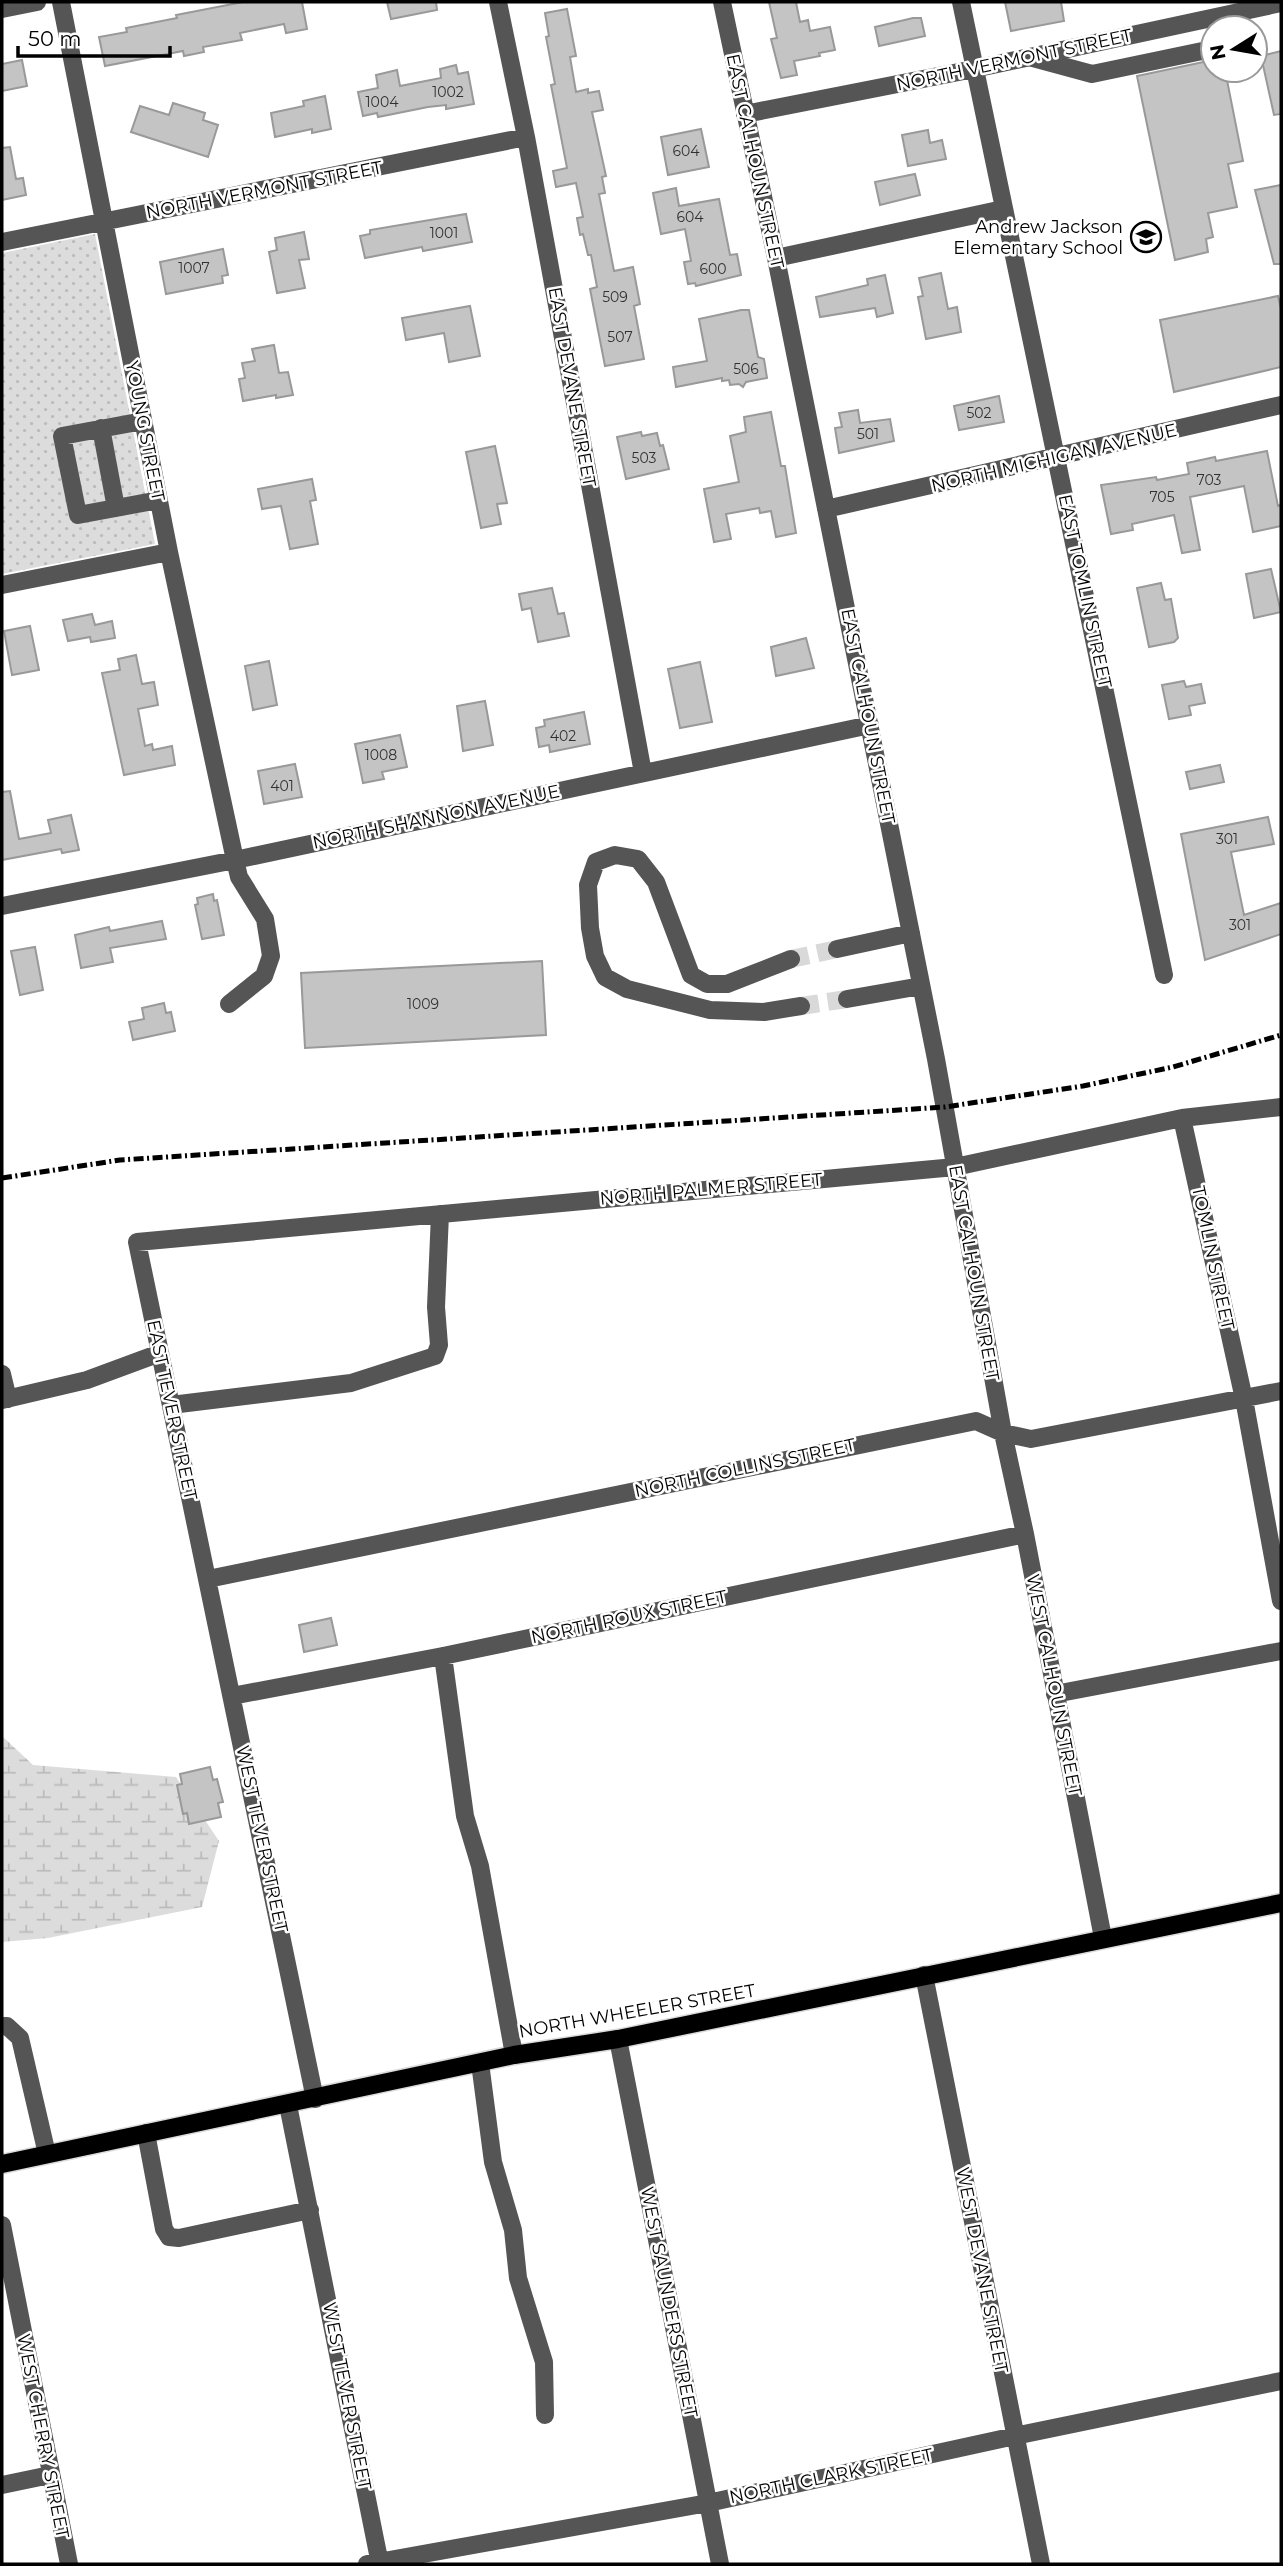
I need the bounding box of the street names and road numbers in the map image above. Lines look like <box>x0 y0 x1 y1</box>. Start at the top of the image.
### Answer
street label: NORTH VERMONT STREET <box>894 24 1134 96</box>
street label: EAST CALHOUN STREET <box>721 52 789 271</box>
street label: NORTH VERMONT STREET <box>144 156 385 224</box>
street label: EAST DEVANE STREET <box>544 285 601 489</box>
street label: YOUNG STREET <box>121 359 169 504</box>
street label: NORTH MICHIGAN AVENUE <box>929 419 1179 497</box>
street label: EAST TOMLIN STREET <box>1054 492 1116 690</box>
street label: EAST CALHOUN STREET <box>836 606 900 826</box>
street label: NORTH SHANNON AVENUE <box>310 780 562 854</box>
street label: EAST CALHOUN STREET <box>944 1163 1004 1383</box>
street label: NORTH PALMER STREET <box>599 1168 824 1210</box>
street label: TOMLIN STREET <box>1187 1184 1239 1333</box>
street label: EAST TEVER STREET <box>142 1318 202 1503</box>
street label: NORTH COLLINS STREET <box>633 1434 858 1502</box>
street label: WEST CALHOUN STREET <box>1022 1572 1086 1799</box>
street label: NORTH ROUX STREET <box>529 1585 730 1649</box>
street label: WEST TEVER STREET <box>231 1743 293 1935</box>
street label: NORTH WHEELER STREET <box>517 1979 758 2043</box>
street label: WEST DEVANE STREET <box>951 2165 1013 2375</box>
street label: WEST SAUNDERS STREET <box>636 2185 702 2420</box>
street label: WEST TEVER STREET <box>318 2300 376 2492</box>
street label: WEST CHERRY STREET <box>12 2332 74 2541</box>
street label: NORTH CLARK STREET <box>727 2444 936 2508</box>

